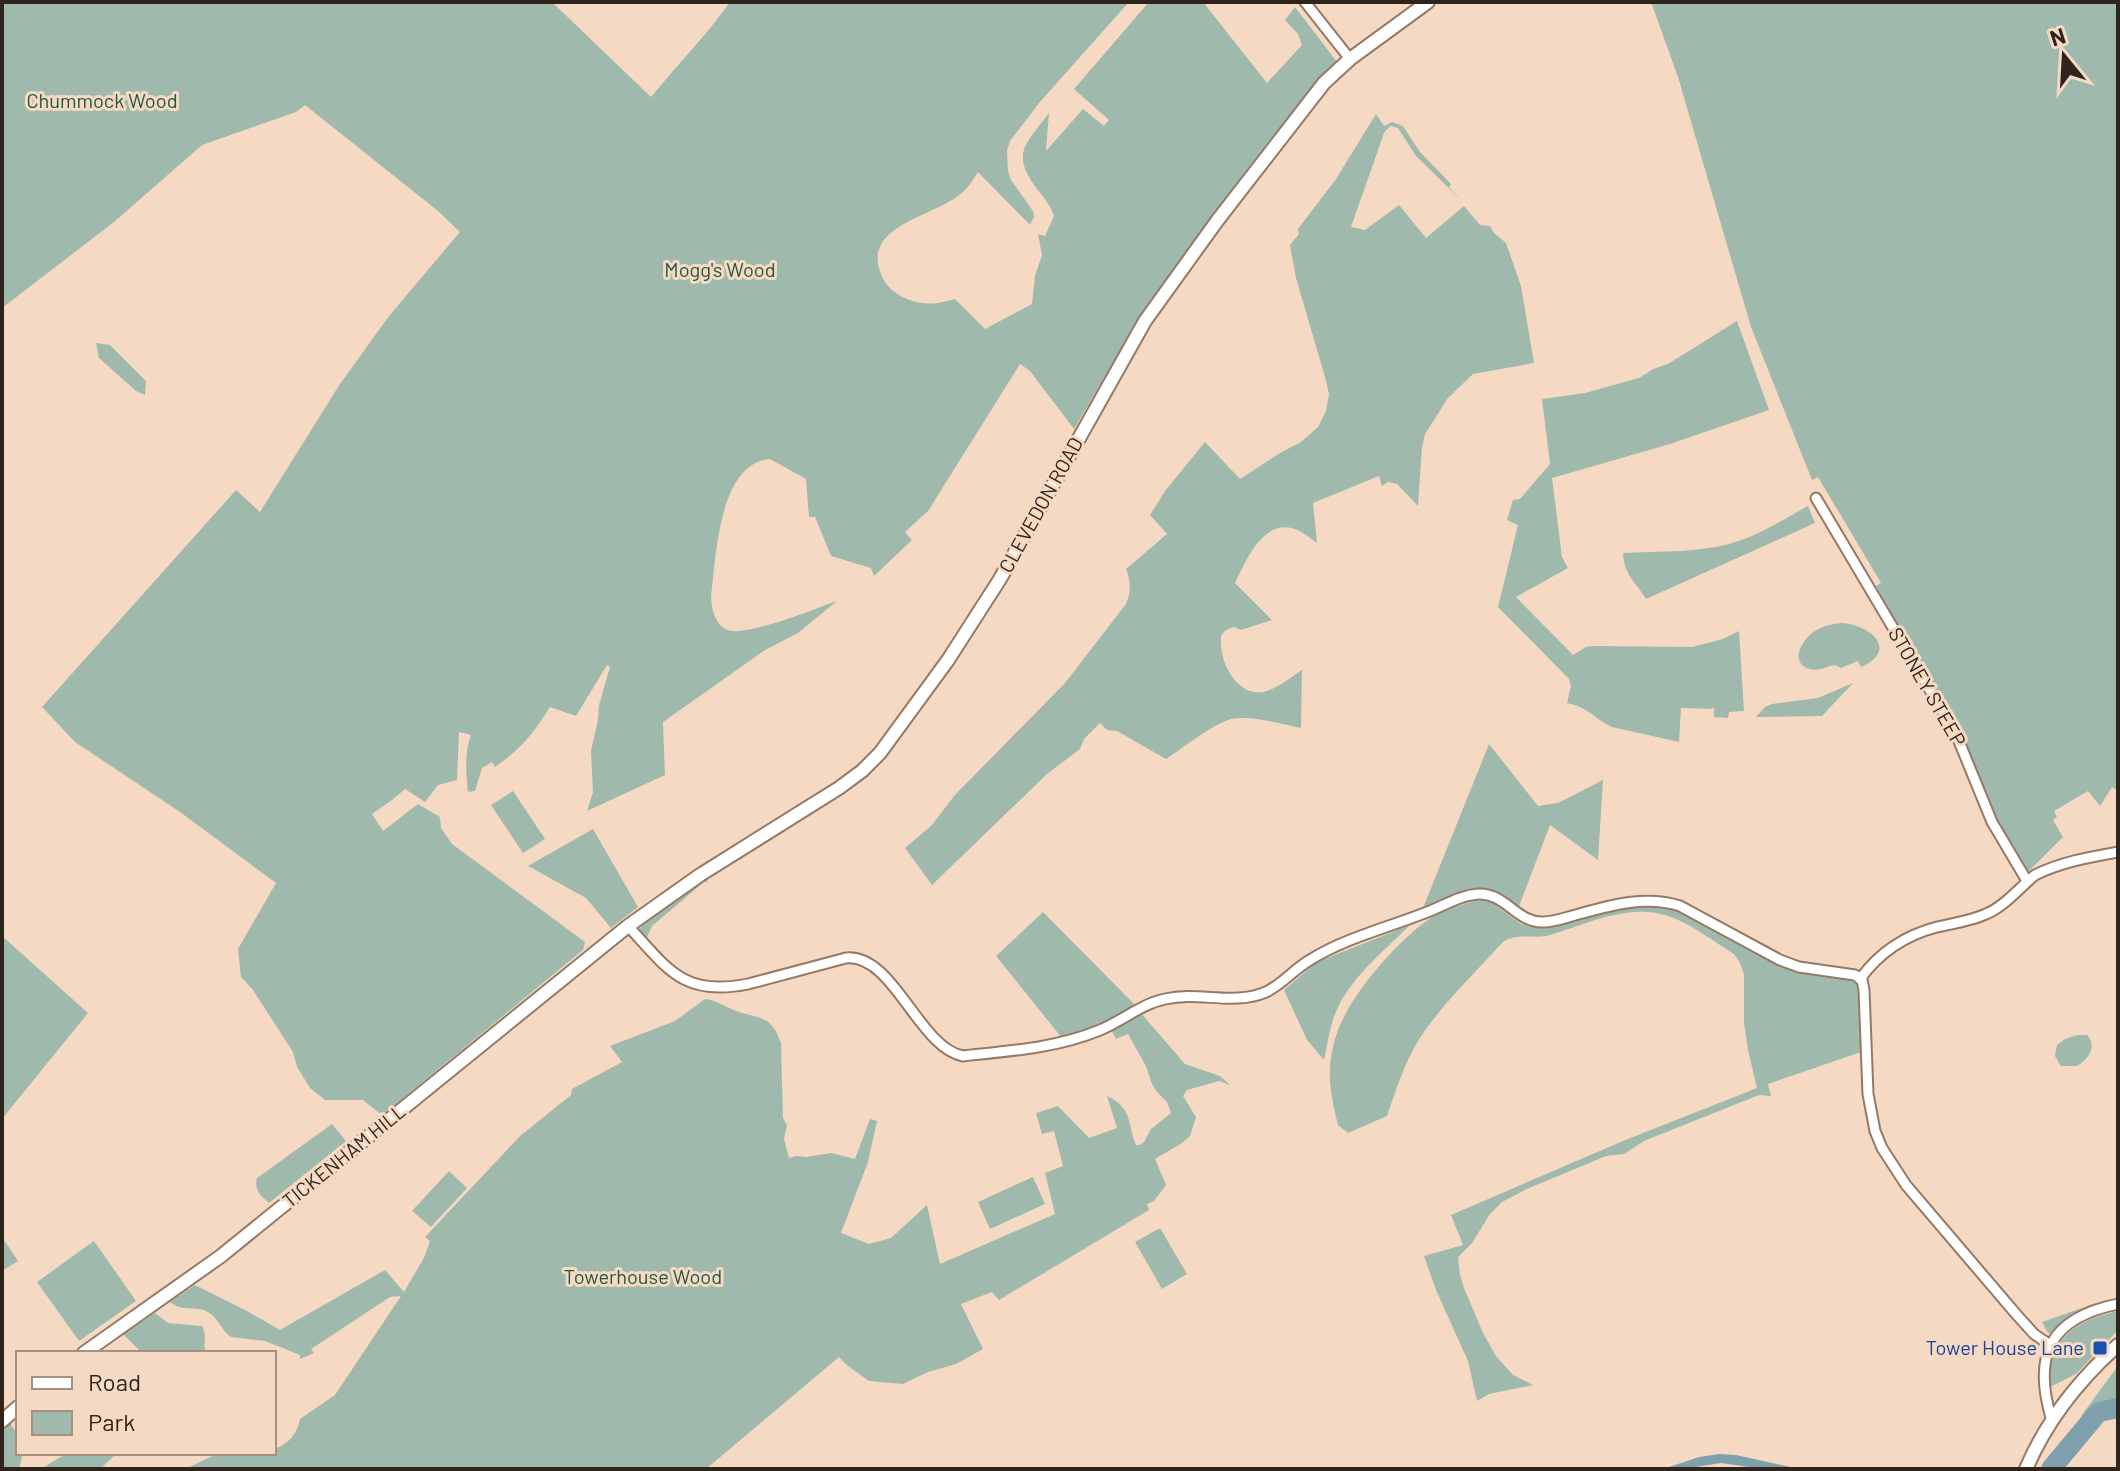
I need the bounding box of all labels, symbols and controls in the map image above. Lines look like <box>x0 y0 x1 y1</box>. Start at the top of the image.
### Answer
north arrow <box>2024 16 2104 96</box>
text: N <box>2047 21 2068 51</box>
park label: Chummock Wood <box>26 88 178 112</box>
park label: Mogg's Wood <box>664 257 776 281</box>
street label: CLEVEDON ROAD <box>993 433 1087 576</box>
street label: STONEY STEEP <box>1884 623 1972 750</box>
street label: TICKENHAM HILL <box>277 1098 410 1212</box>
park label: Towerhouse Wood <box>564 1264 722 1288</box>
place label: Tower House Lane <box>1926 1335 2084 1359</box>
marker: Tower House Lane <box>2091 1339 2109 1357</box>
legend <box>16 1351 276 1455</box>
text: Road <box>88 1367 141 1396</box>
text: Park <box>88 1407 135 1436</box>

